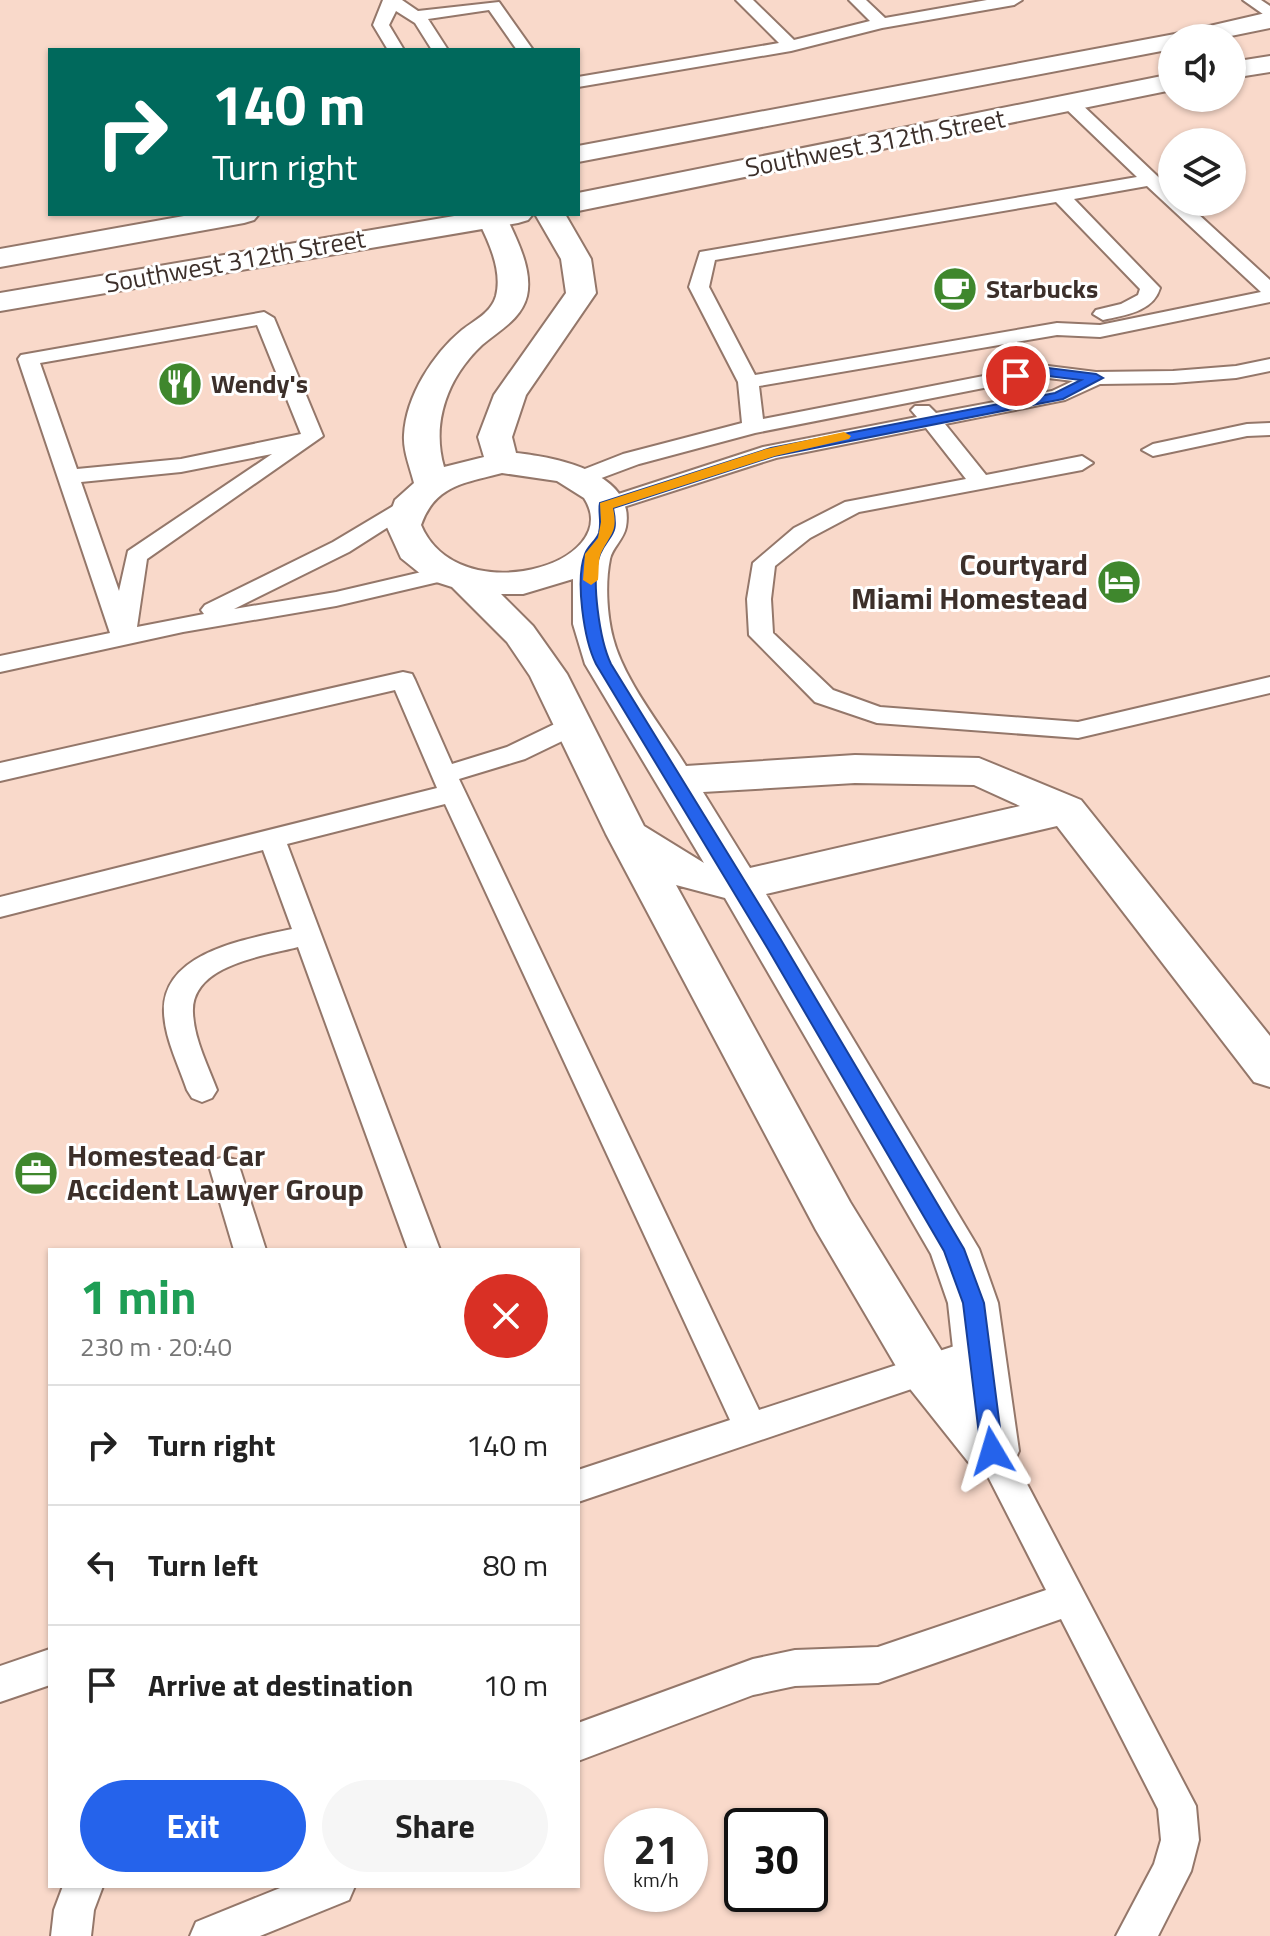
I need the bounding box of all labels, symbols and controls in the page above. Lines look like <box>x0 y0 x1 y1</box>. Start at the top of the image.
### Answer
map controls <box>1158 24 1246 216</box>
button: sound <box>1158 24 1246 112</box>
text: 140 m <box>212 62 365 147</box>
icon: right <box>80 80 184 184</box>
street label: Southwest 312th Street <box>742 98 1008 187</box>
button: layers <box>1158 128 1246 216</box>
text: Turn right <box>212 139 357 194</box>
street label: Southwest 312th Street <box>102 218 368 303</box>
cafe icon: Starbucks <box>931 265 979 313</box>
place label: Starbucks <box>986 269 1098 308</box>
pin <box>982 342 1050 410</box>
icon: arrive <box>994 354 1038 398</box>
restaurant icon: Wendy's <box>156 360 204 408</box>
place label: Wendy's <box>211 364 308 403</box>
place label: Courtyard Miami Homestead <box>851 541 1088 621</box>
hotel icon: Courtyard Miami Homestead <box>1095 558 1143 606</box>
place label: Homestead Car Accident Lawyer Group <box>67 1132 364 1212</box>
office icon: Homestead Car Accident Lawyer Group <box>12 1149 60 1197</box>
text: 1 min <box>80 1260 197 1333</box>
button: close <box>464 1274 548 1358</box>
text: 230 m · 20:40 <box>80 1327 232 1366</box>
position arrow <box>950 1409 1034 1493</box>
text: Turn right <box>148 1422 276 1468</box>
text: 140 m <box>466 1422 548 1468</box>
icon: right <box>80 1423 124 1467</box>
text: Turn left <box>148 1542 258 1588</box>
text: 80 m <box>483 1542 548 1588</box>
icon: left <box>80 1543 124 1587</box>
text: Arrive at destination <box>148 1662 413 1708</box>
text: 10 m <box>483 1662 548 1708</box>
icon: arrive <box>80 1663 124 1707</box>
button: Exit <box>80 1780 306 1872</box>
button: Share <box>322 1780 548 1872</box>
speed limit sign: 30 <box>724 1808 828 1912</box>
text: 21 <box>634 1819 678 1880</box>
text: km/h <box>633 1864 679 1895</box>

